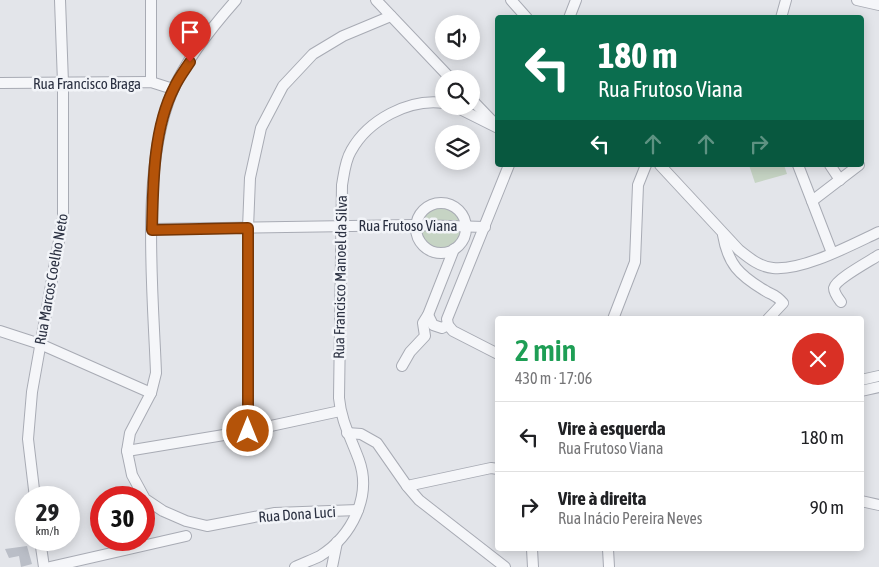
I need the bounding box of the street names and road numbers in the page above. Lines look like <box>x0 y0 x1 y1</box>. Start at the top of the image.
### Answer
street label: Rua Francisco Braga <box>33 75 141 92</box>
street label: Rua Francisco Manoel da Silva <box>330 195 350 359</box>
street label: Rua Marcos Coelho Neto <box>31 212 71 346</box>
street label: Rua Frutoso Viana <box>359 217 457 234</box>
street label: Rua Dona Luci <box>258 503 336 525</box>

